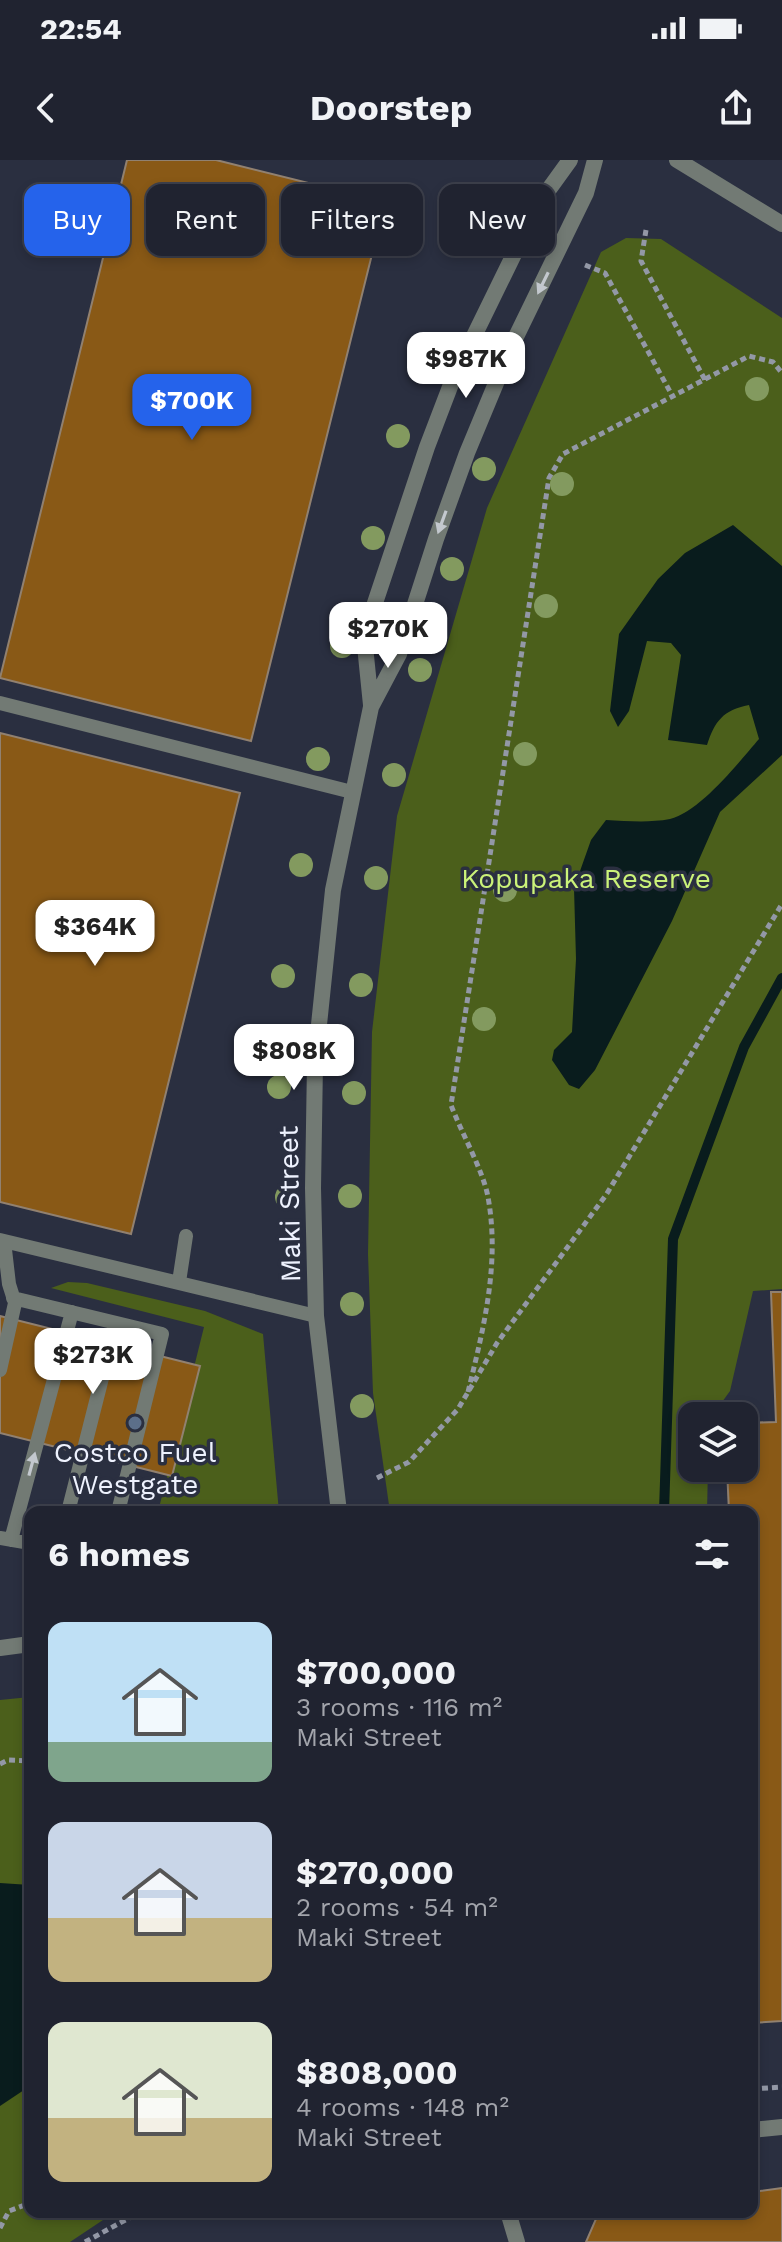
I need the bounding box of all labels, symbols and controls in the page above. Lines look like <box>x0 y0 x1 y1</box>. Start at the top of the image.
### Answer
text: 22:54 <box>40 11 122 46</box>
icon: back <box>24 86 68 130</box>
icon: share <box>714 86 758 130</box>
text: Doorstep <box>310 87 472 129</box>
chip: Buy <box>24 184 130 256</box>
chip: Rent <box>146 184 265 256</box>
chip: Filters <box>281 184 423 256</box>
chip: New <box>439 184 555 256</box>
one-way arrow <box>536 271 550 295</box>
pin: $987K <box>410 332 522 400</box>
text: $987K <box>425 343 507 373</box>
pin: $700K <box>136 374 248 442</box>
text: $700K <box>150 385 234 415</box>
one-way arrow <box>435 510 448 534</box>
pin: $270K <box>332 602 444 670</box>
text: $270K <box>347 613 429 643</box>
park label: Kopupaka Reserve <box>461 862 711 895</box>
pin: $364K <box>39 900 151 968</box>
text: $364K <box>54 911 136 941</box>
pin: $808K <box>238 1024 350 1092</box>
text: $808K <box>252 1035 336 1065</box>
street label: Maki Street <box>272 1125 307 1283</box>
pin: $273K <box>37 1328 149 1396</box>
text: $273K <box>53 1339 133 1369</box>
map controls <box>678 1402 758 1482</box>
button: layers <box>678 1402 758 1482</box>
marker: Costco Fuel Westgate <box>126 1414 144 1432</box>
place label: Costco Fuel Westgate <box>54 1436 217 1501</box>
one-way arrow <box>26 1452 38 1477</box>
icon: filters <box>690 1532 734 1576</box>
text: 6 homes <box>48 1534 190 1574</box>
text: $700,000 <box>296 1652 456 1692</box>
icon: home <box>112 1654 208 1750</box>
text: 3 rooms · 116 m² <box>296 1692 502 1722</box>
text: Maki Street <box>296 1722 442 1752</box>
text: $270,000 <box>296 1852 454 1892</box>
icon: home <box>112 1854 208 1950</box>
text: 2 rooms · 54 m² <box>296 1892 498 1922</box>
text: Maki Street <box>296 1922 442 1952</box>
text: $808,000 <box>296 2052 458 2092</box>
icon: home <box>112 2054 208 2150</box>
text: 4 rooms · 148 m² <box>296 2092 509 2122</box>
text: Maki Street <box>296 2122 442 2152</box>

